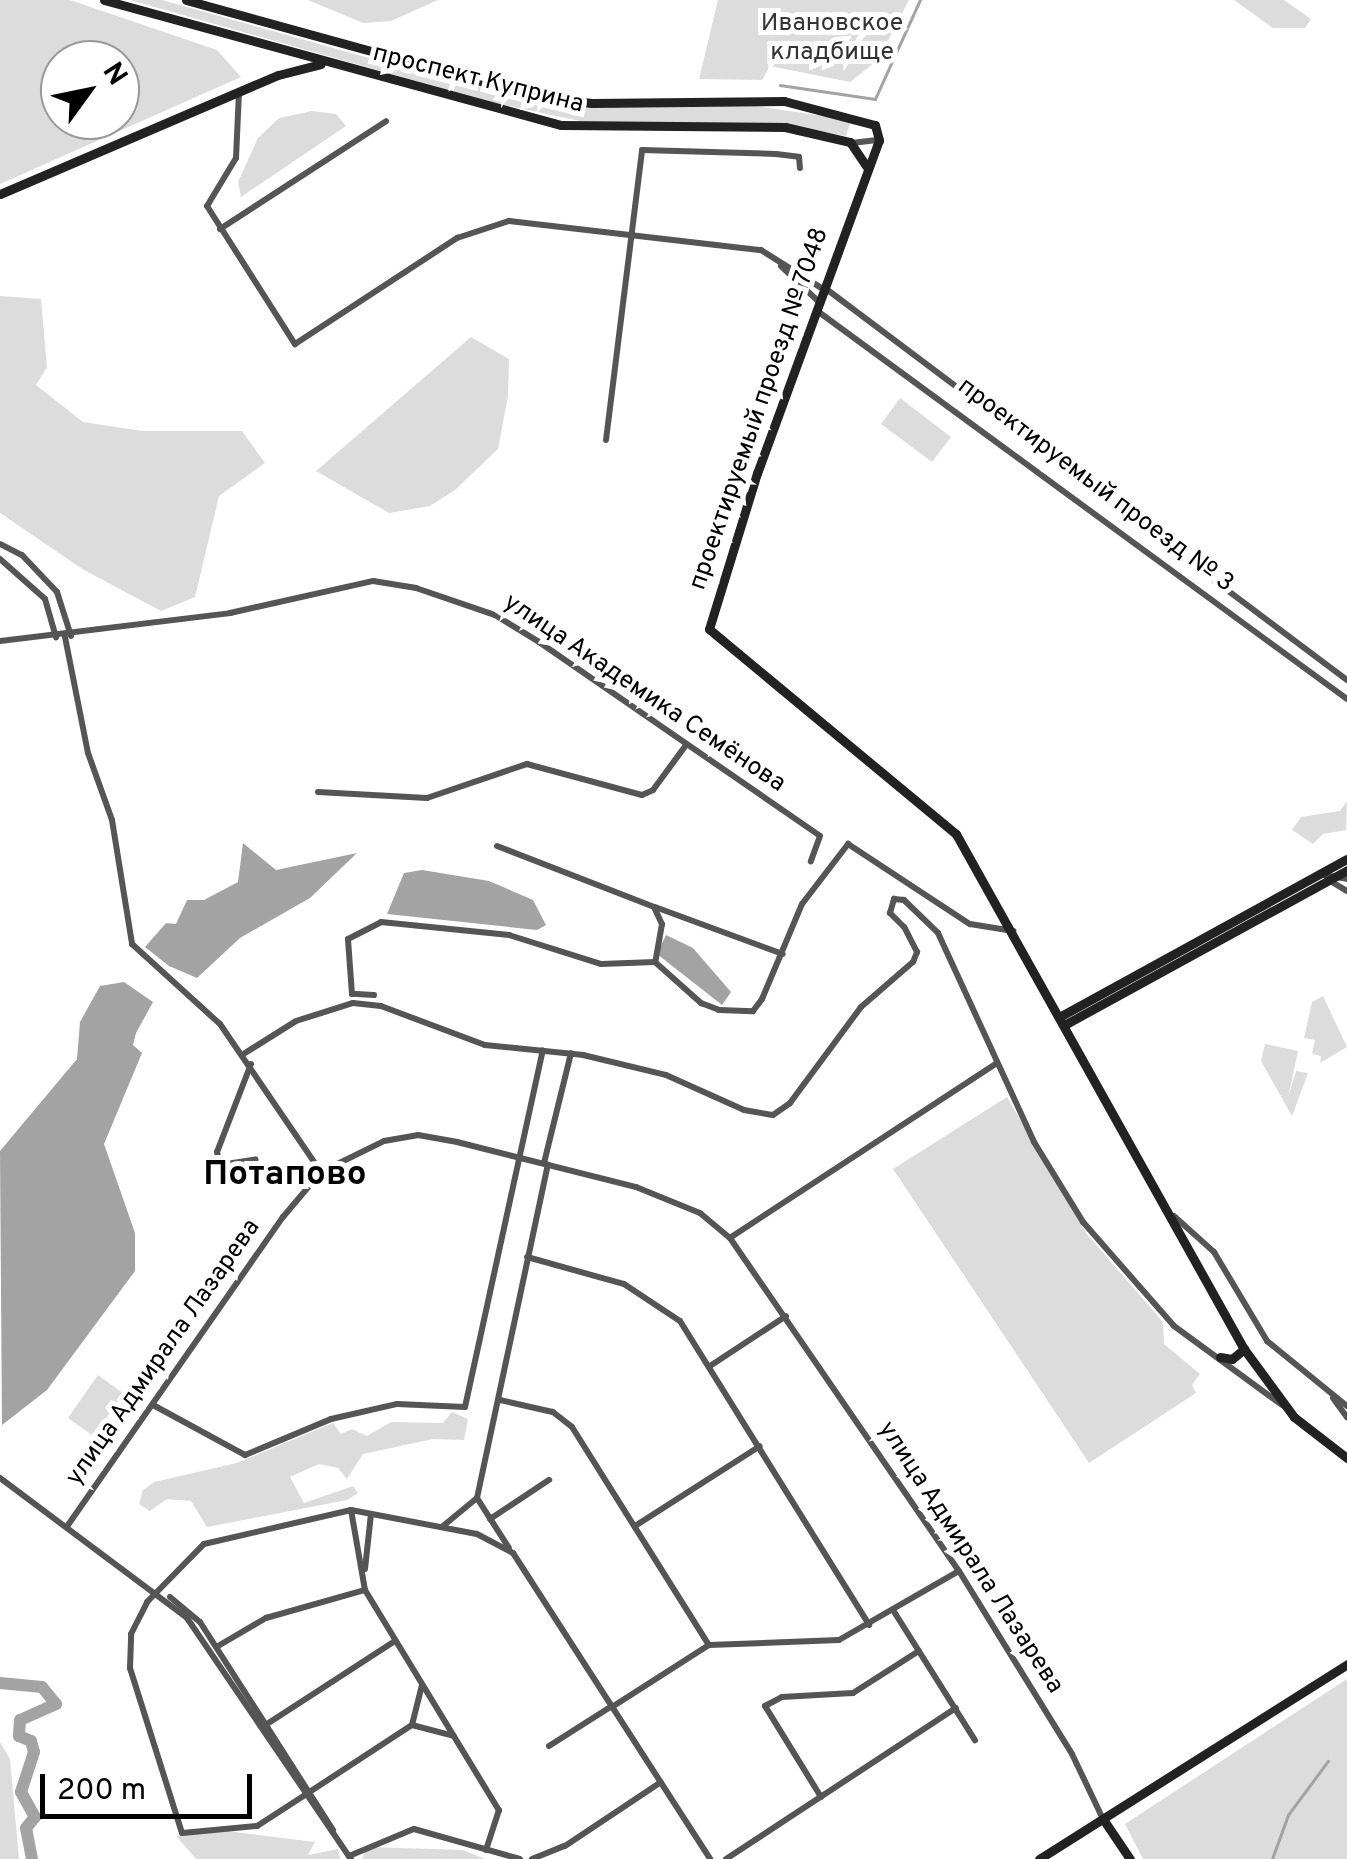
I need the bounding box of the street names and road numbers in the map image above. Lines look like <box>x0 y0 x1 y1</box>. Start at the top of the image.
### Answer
street label: проспект Куприна <box>370 39 586 121</box>
street label: проектируемый проезд № 7048 <box>684 224 836 594</box>
street label: проектируемый проезд № 3 <box>951 372 1239 600</box>
street label: улица Академика Семёнова <box>497 588 791 800</box>
street label: улица Адмирала Лазарева <box>60 1214 268 1492</box>
street label: улица Адмирала Лазарева <box>870 1416 1070 1700</box>

